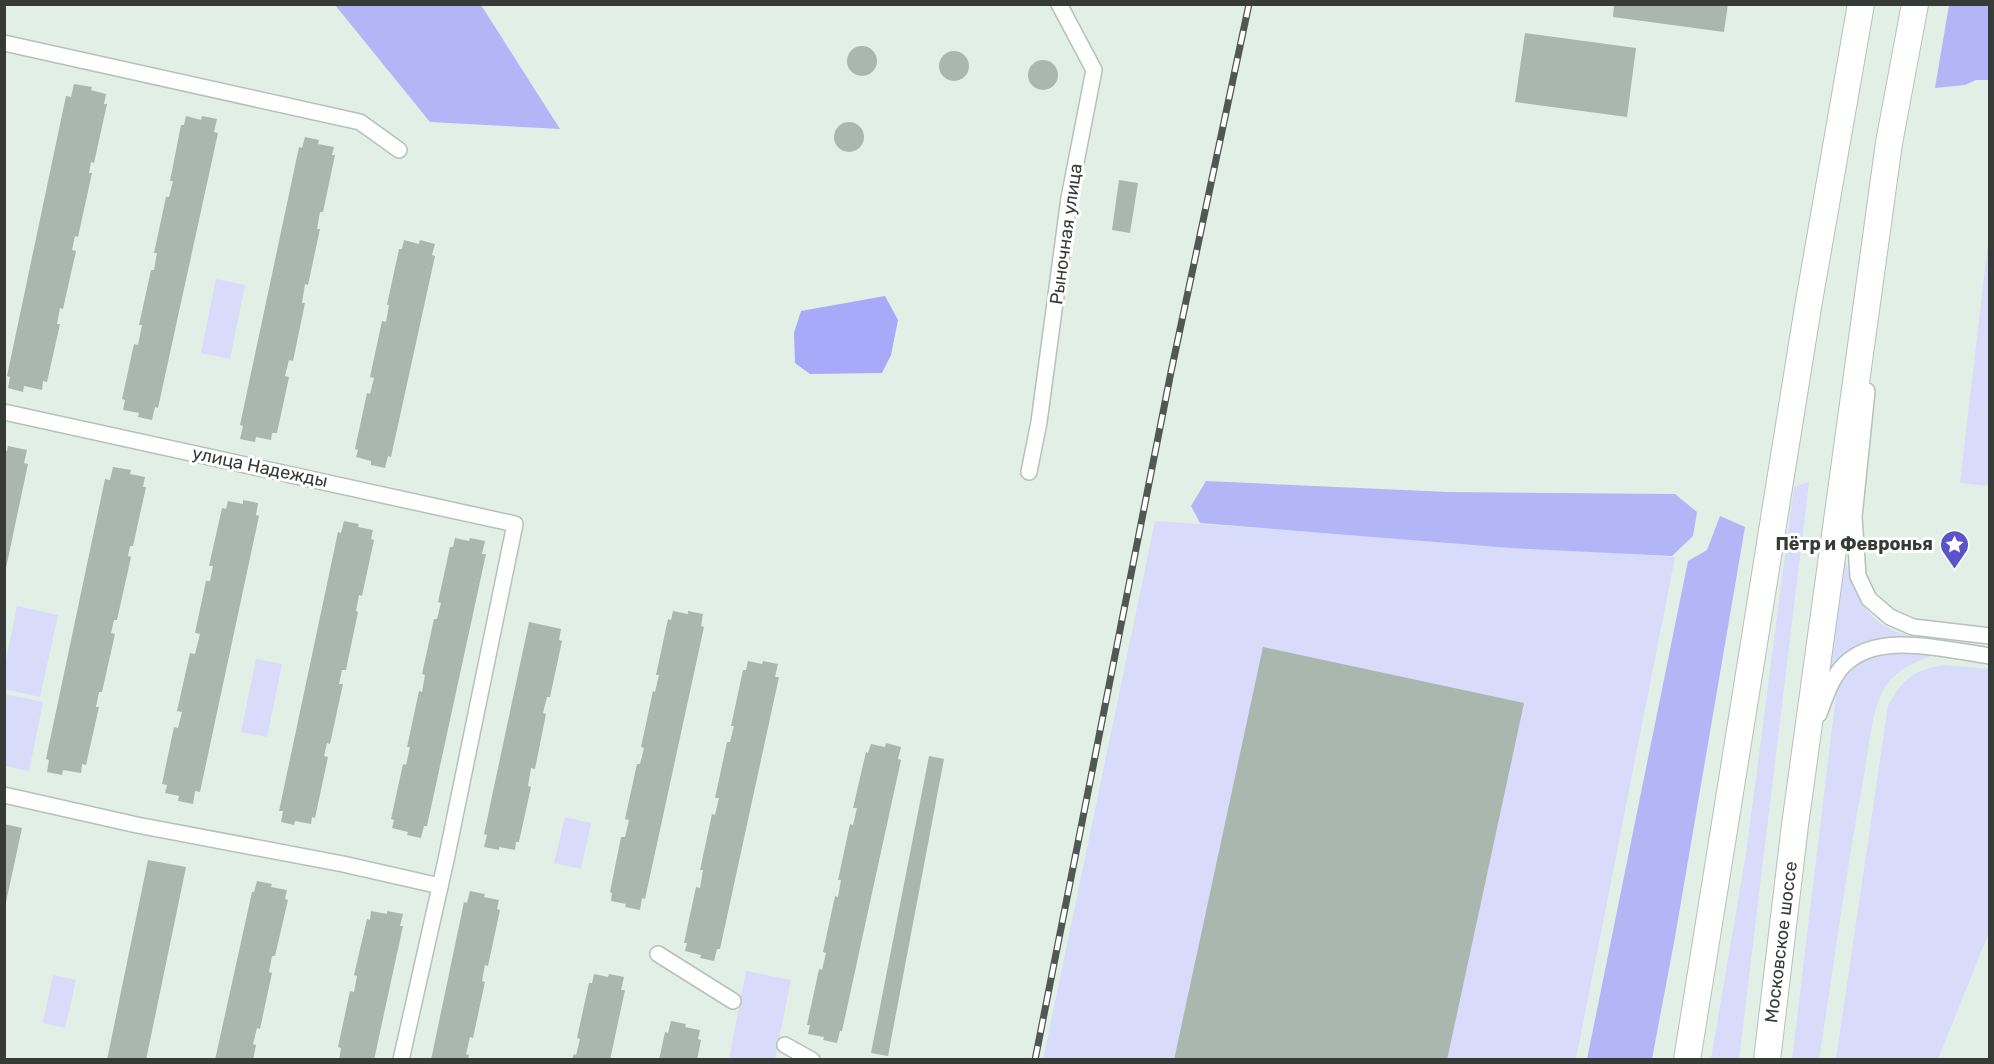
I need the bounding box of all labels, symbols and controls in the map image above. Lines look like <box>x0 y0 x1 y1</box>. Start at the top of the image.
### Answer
street label: Рыночная улица <box>1045 162 1087 306</box>
street label: улица Надежды <box>190 442 330 492</box>
place icon: Пётр и Февронья <box>1938 528 1970 570</box>
place label: Пётр и Февронья <box>1775 533 1933 555</box>
street label: Московское шоссе <box>1760 860 1802 1024</box>

